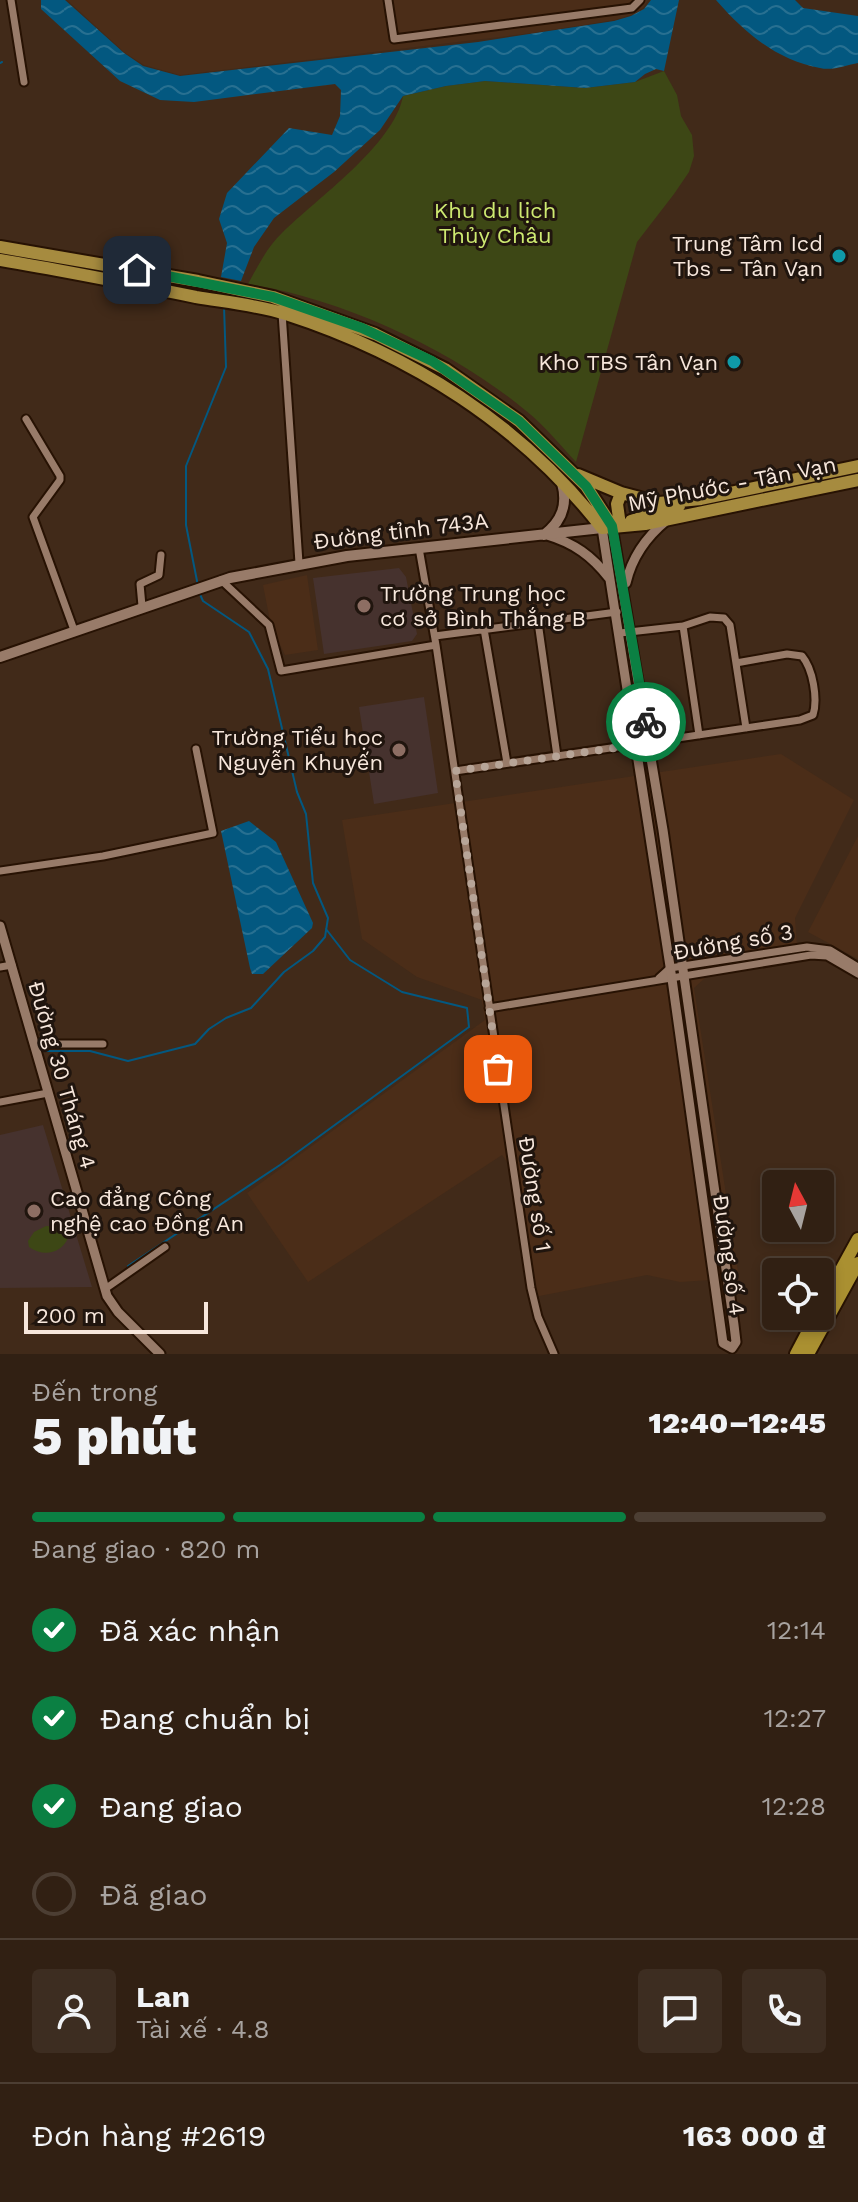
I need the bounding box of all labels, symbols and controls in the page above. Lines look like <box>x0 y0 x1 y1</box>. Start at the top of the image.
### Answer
park label: Khu du lịch Thủy Châu <box>434 198 556 248</box>
place label: Trung Tâm Icd Tbs – Tân Vạn <box>672 231 823 281</box>
pin <box>103 236 171 304</box>
marker: Trung Tâm Icd Tbs – Tân Vạn <box>830 247 848 265</box>
icon: home <box>115 248 159 292</box>
place label: Kho TBS Tân Vạn <box>538 350 718 375</box>
marker: Kho TBS Tân Vạn <box>725 353 743 371</box>
street label: Mỹ Phước - Tân Vạn <box>626 452 838 516</box>
street label: Đường tỉnh 743A <box>312 508 490 554</box>
place label: Trường Trung học cơ sở Bình Thắng B <box>380 581 586 631</box>
marker: Trường Trung học cơ sở Bình Thắng B <box>355 597 373 615</box>
courier <box>606 682 686 762</box>
icon: bike <box>624 700 668 744</box>
place label: Trường Tiểu học Nguyễn Khuyến <box>212 725 383 775</box>
marker: Trường Tiểu học Nguyễn Khuyến <box>390 741 408 759</box>
street label: Đường số 3 <box>671 919 795 965</box>
street label: Đường 30 Tháng 4 <box>23 978 101 1172</box>
pin <box>464 1035 532 1103</box>
icon: bag <box>476 1047 520 1091</box>
street label: Đường số 1 <box>514 1135 556 1253</box>
north arrow <box>762 1170 834 1242</box>
map controls <box>762 1170 834 1330</box>
place label: Cao đẳng Công nghệ cao Đồng An <box>50 1185 244 1236</box>
street label: Đường số 4 <box>708 1193 750 1317</box>
marker: Cao đẳng Công nghệ cao Đồng An <box>25 1202 43 1220</box>
button: locate <box>762 1258 834 1330</box>
scale bar <box>24 1298 208 1334</box>
text: 200 m <box>36 1303 105 1328</box>
text: Đến trong <box>32 1377 157 1407</box>
text: 12:40–12:45 <box>649 1405 826 1440</box>
text: 5 phút <box>32 1406 196 1467</box>
text: Đang giao · 820 m <box>32 1534 260 1564</box>
icon: check <box>32 1608 76 1652</box>
text: Đã xác nhận <box>100 1613 280 1648</box>
text: 12:14 <box>767 1615 826 1645</box>
icon: check <box>32 1696 76 1740</box>
text: Đang chuẩn bị <box>100 1701 310 1736</box>
text: 12:27 <box>764 1703 826 1733</box>
icon: check <box>32 1784 76 1828</box>
text: Đang giao <box>100 1789 243 1824</box>
text: 12:28 <box>762 1791 826 1821</box>
text: Đã giao <box>100 1877 208 1912</box>
button: person <box>32 1969 116 2053</box>
button: chat <box>638 1969 722 2053</box>
button: phone <box>742 1969 826 2053</box>
text: Lan <box>136 1979 190 2014</box>
text: Tài xế · 4.8 <box>136 2014 270 2044</box>
text: Đơn hàng #2619 <box>32 2118 266 2153</box>
text: 163 000 ₫ <box>683 2118 826 2153</box>

